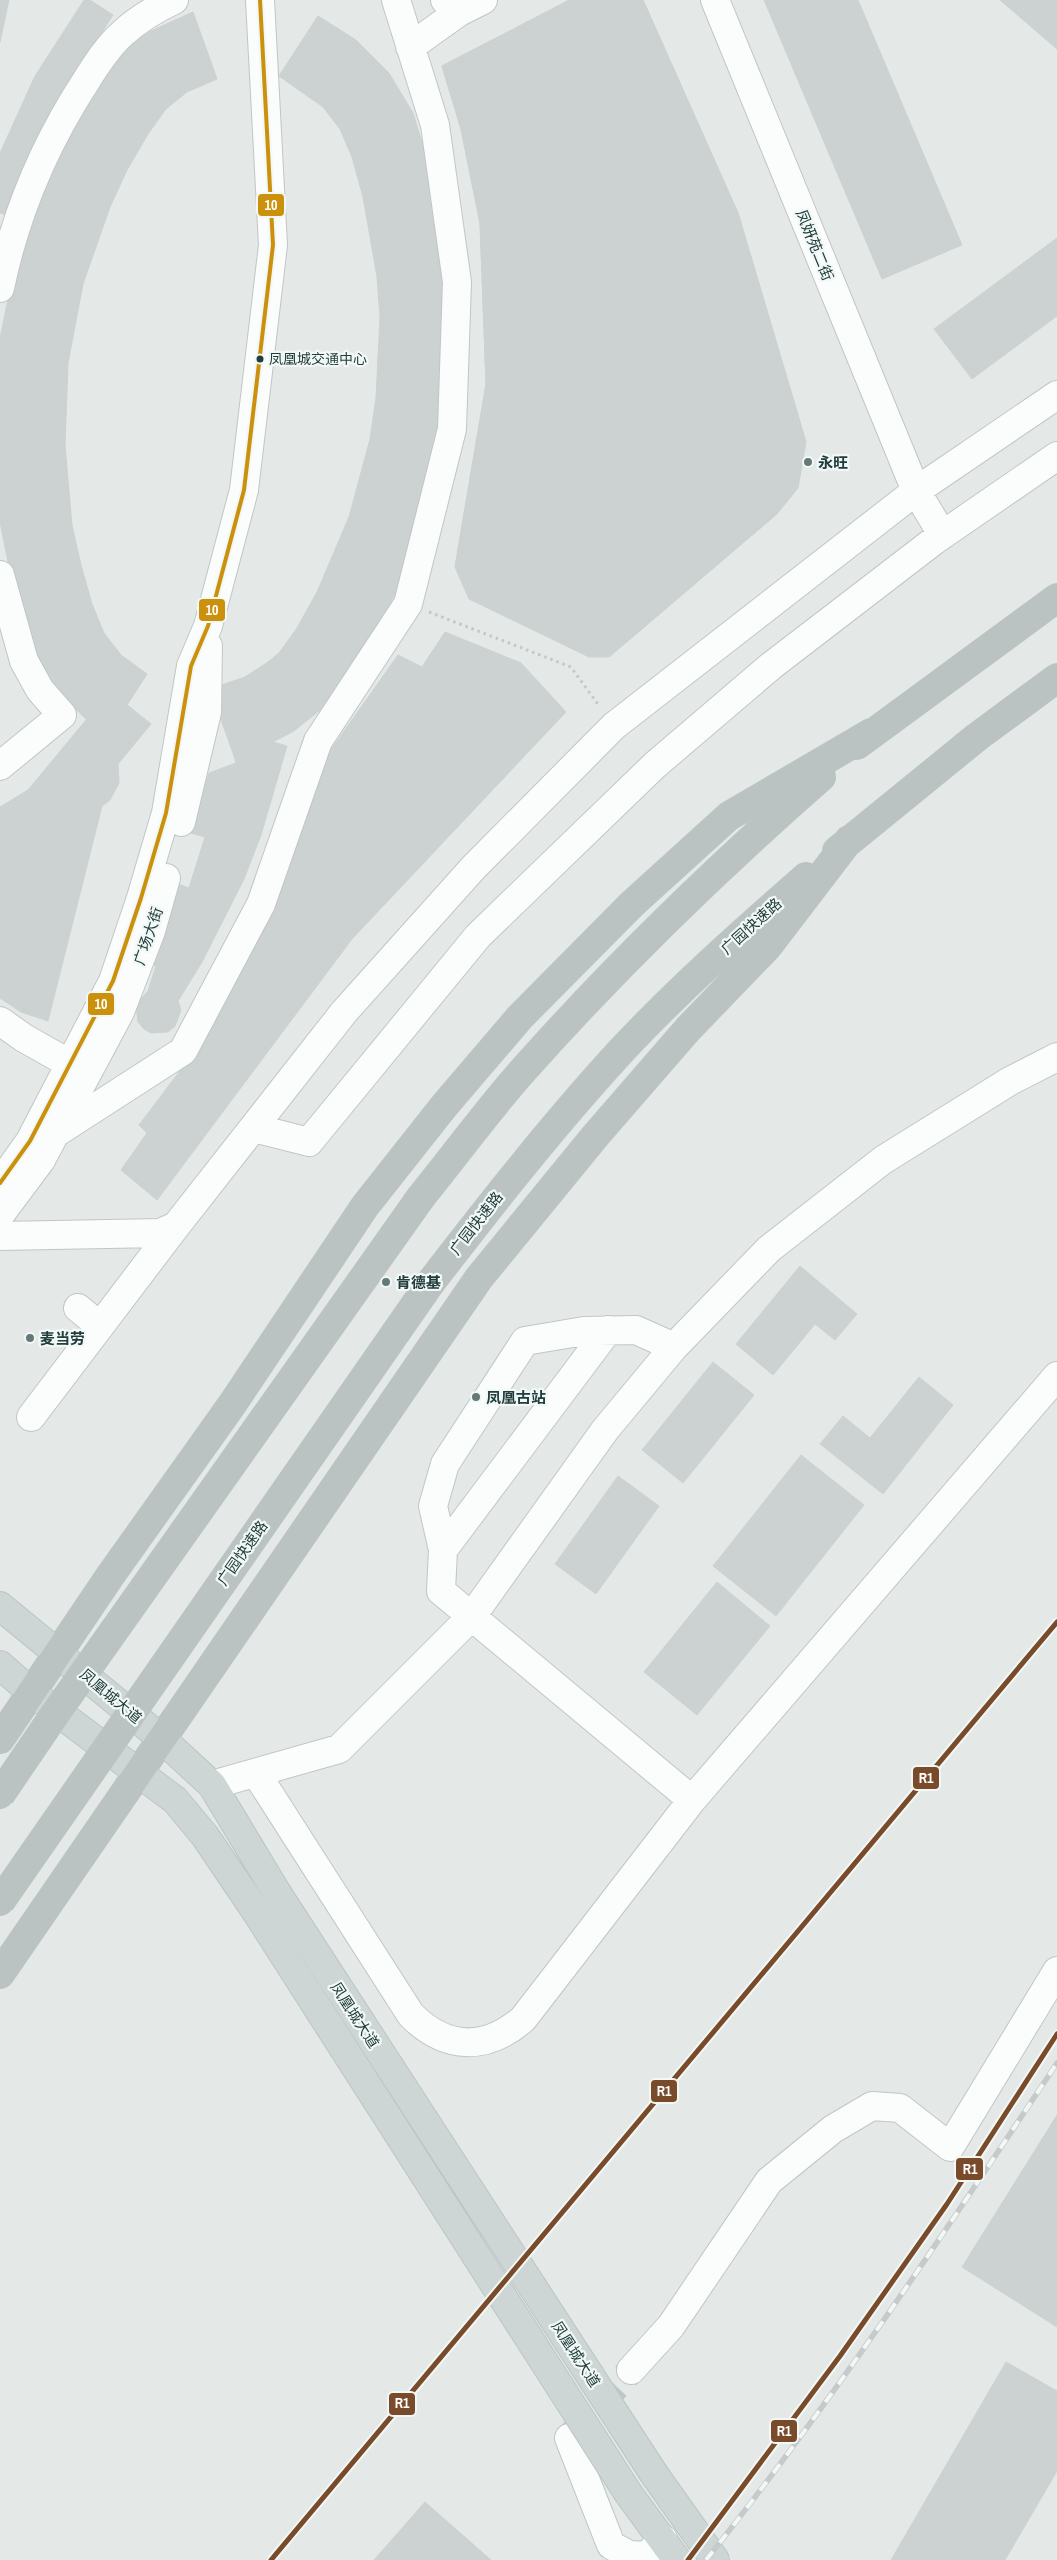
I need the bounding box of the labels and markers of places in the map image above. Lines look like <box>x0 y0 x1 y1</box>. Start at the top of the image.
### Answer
place label: 凤凰城交通中心 <box>269 350 367 368</box>
marker: 凤凰城交通中心 <box>255 354 265 364</box>
place label: 永旺 <box>818 452 848 473</box>
marker: 永旺 <box>802 456 814 468</box>
place label: 肯德基 <box>396 1272 441 1293</box>
marker: 肯德基 <box>380 1276 392 1288</box>
place label: 麦当劳 <box>40 1328 85 1349</box>
marker: 麦当劳 <box>24 1332 36 1344</box>
place label: 凤凰古站 <box>486 1387 546 1408</box>
marker: 凤凰古站 <box>470 1391 482 1403</box>

